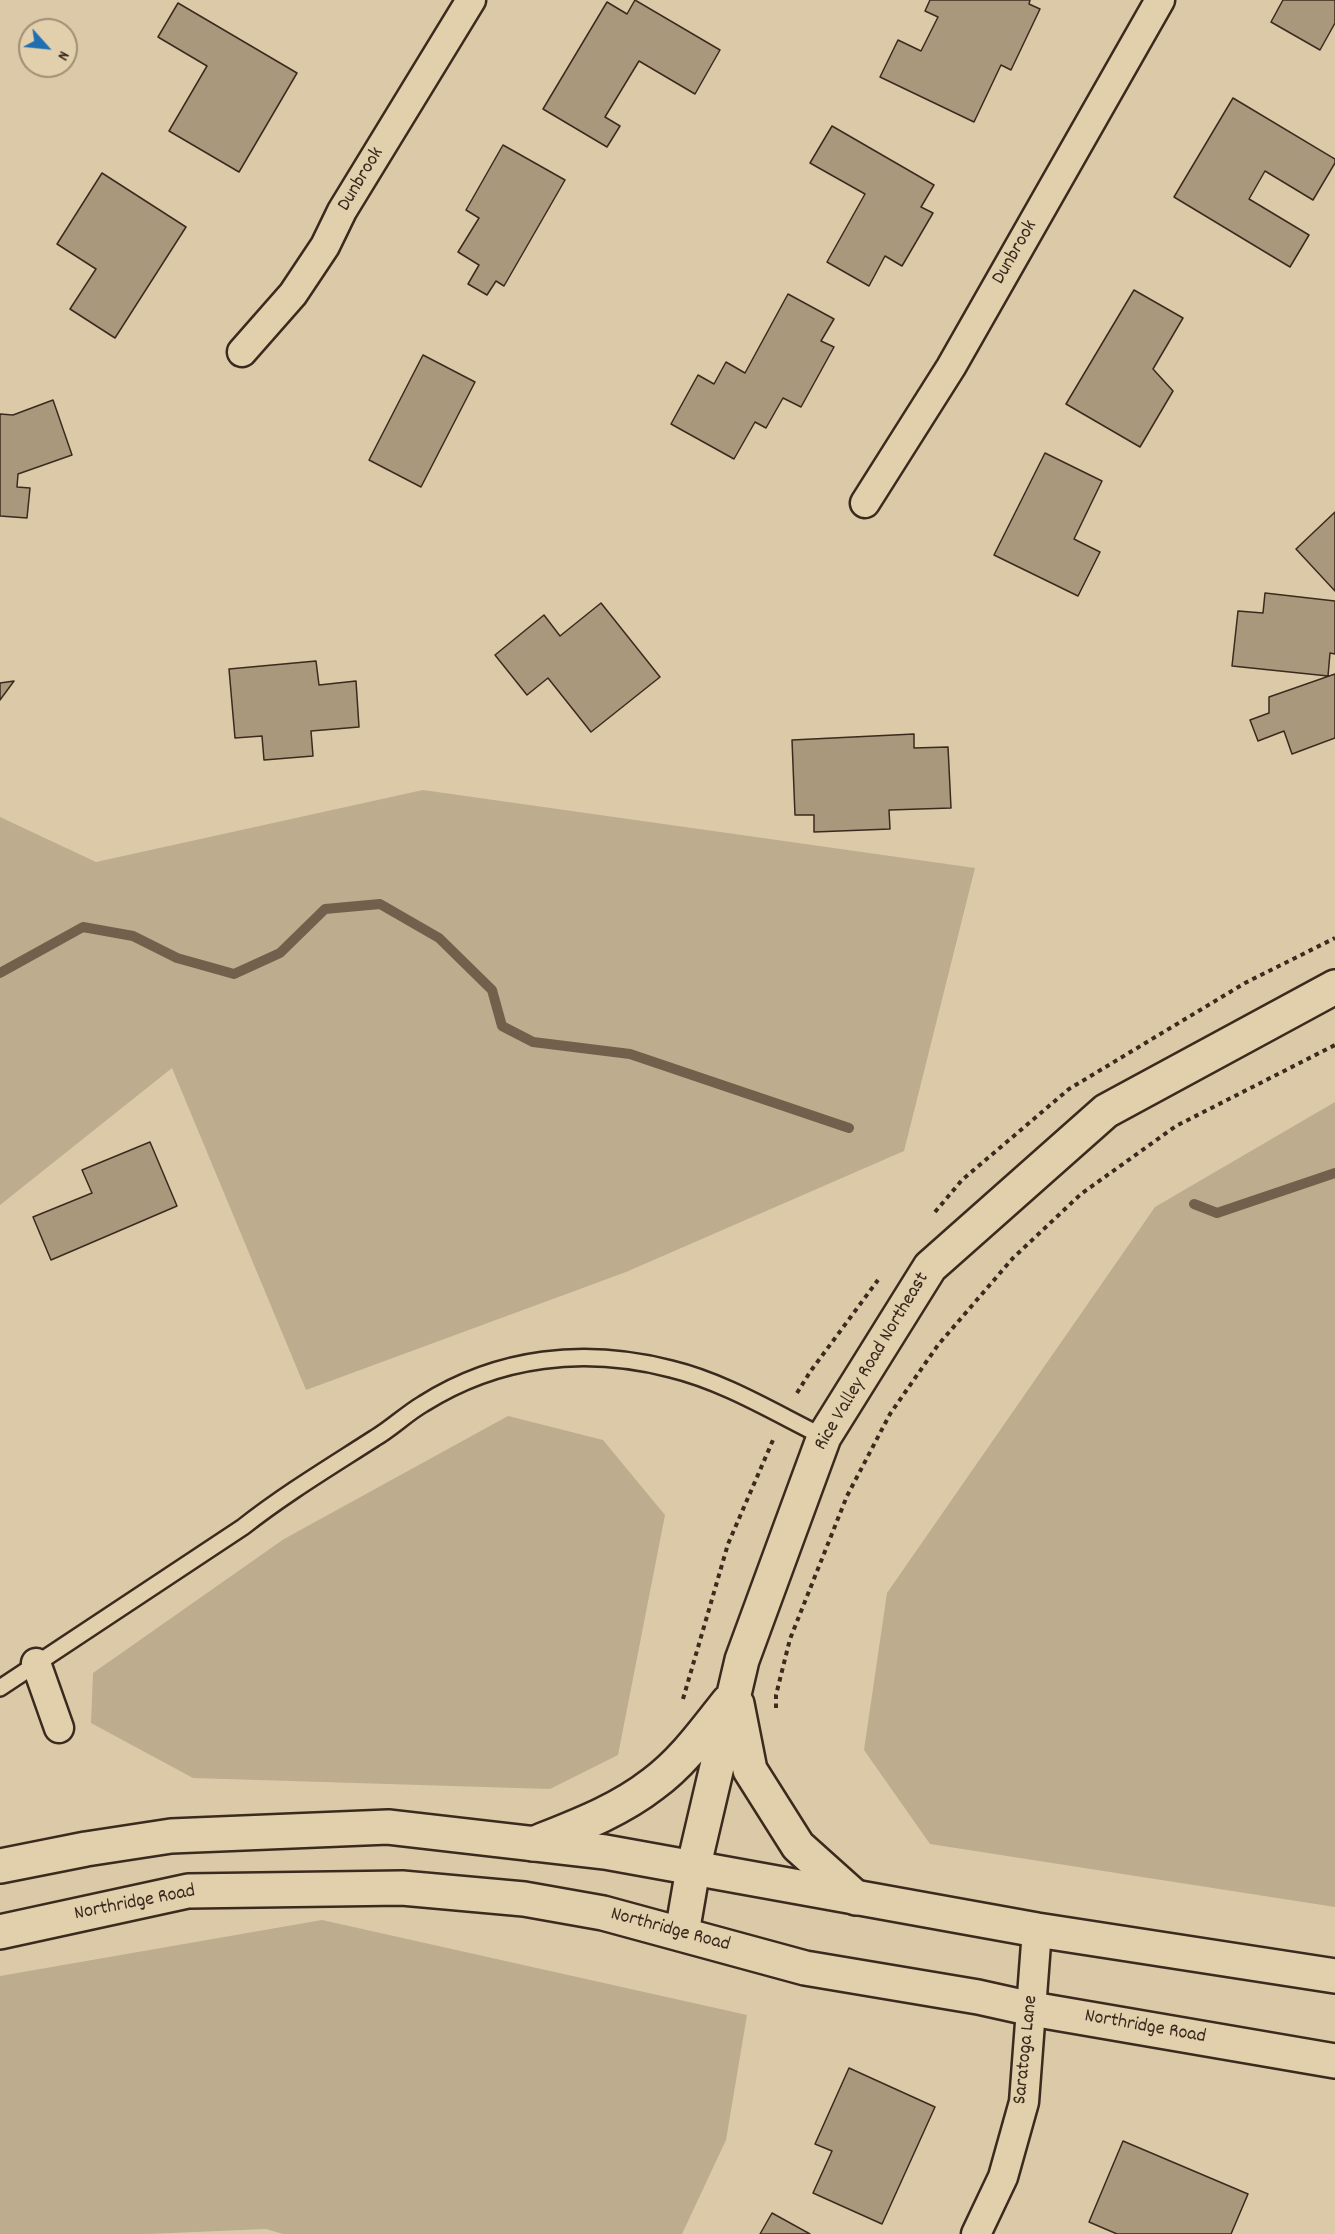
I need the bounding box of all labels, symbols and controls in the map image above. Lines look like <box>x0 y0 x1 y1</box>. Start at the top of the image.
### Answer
north arrow <box>18 18 78 78</box>
text: N <box>51 47 75 64</box>
street label: Dunbrook <box>334 144 390 216</box>
street label: Dunbrook <box>988 217 1044 289</box>
street label: Rice Valley Road Northeast <box>810 1269 936 1455</box>
street label: Northridge Road <box>72 1881 198 1927</box>
street label: Northridge Road <box>608 1904 732 1958</box>
street label: Saratoga Lane <box>1009 1994 1045 2106</box>
street label: Northridge Road <box>1082 2006 1208 2050</box>

